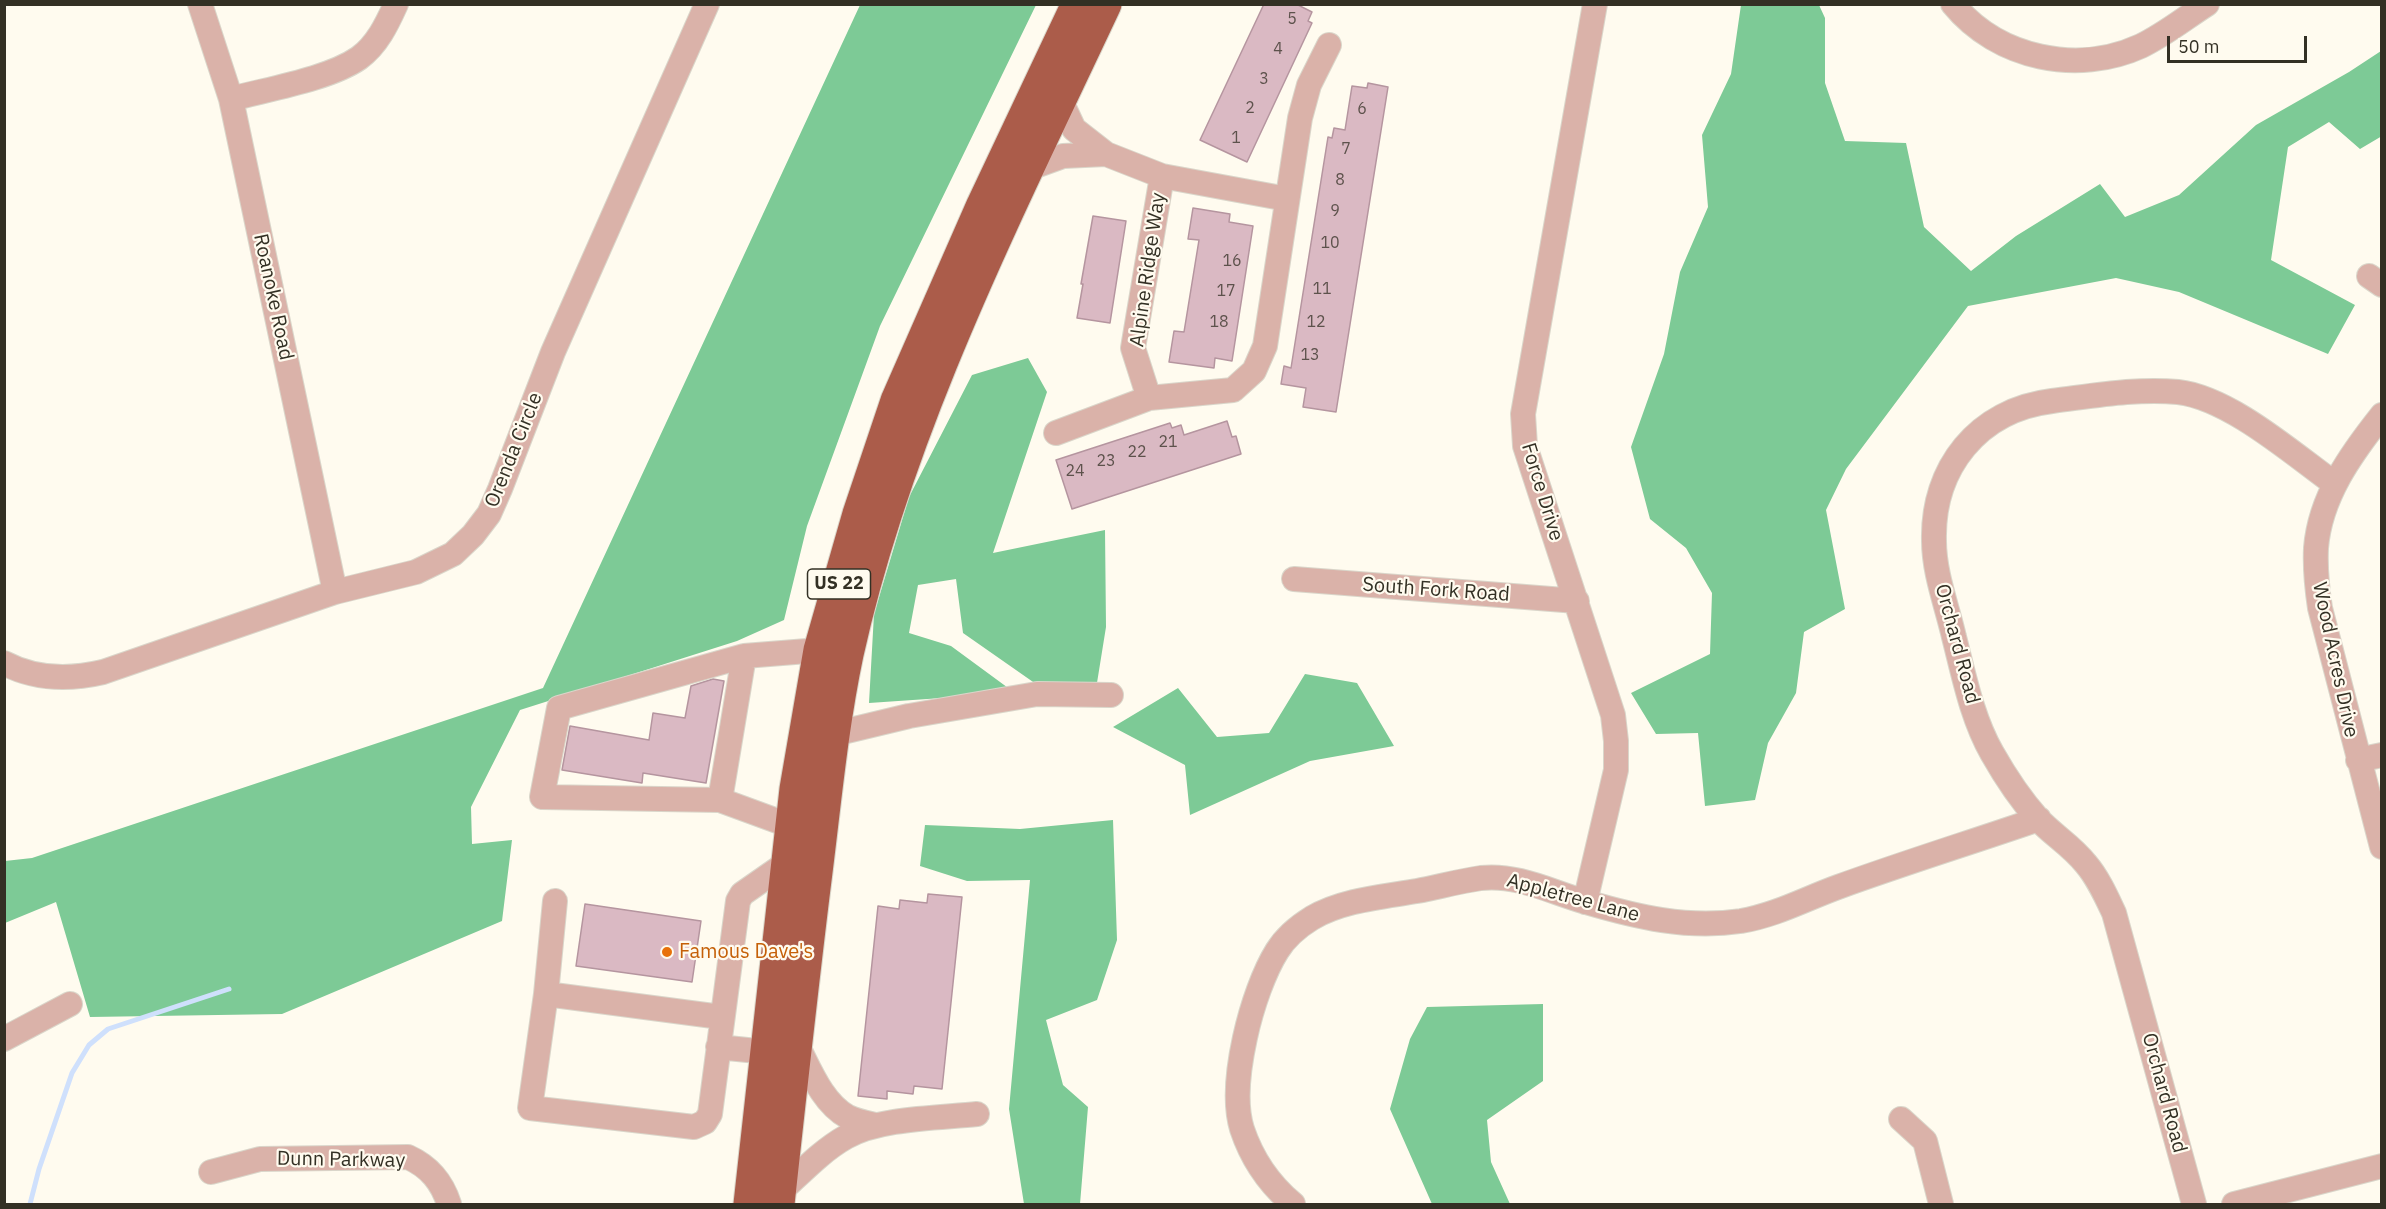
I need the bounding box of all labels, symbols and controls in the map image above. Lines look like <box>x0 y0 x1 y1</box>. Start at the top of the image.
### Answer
house number: 5 <box>1287 9 1297 29</box>
scale bar <box>2170 24 2310 62</box>
text: 50 m <box>2178 35 2220 58</box>
house number: 4 <box>1273 39 1283 59</box>
house number: 3 <box>1259 69 1269 89</box>
house number: 2 <box>1245 98 1255 118</box>
house number: 6 <box>1357 99 1367 119</box>
house number: 1 <box>1231 128 1241 148</box>
house number: 7 <box>1341 139 1351 159</box>
house number: 8 <box>1335 170 1345 190</box>
street label: Alpine Ridge Way <box>1125 191 1171 349</box>
house number: 9 <box>1330 201 1340 221</box>
street label: Roanoke Road <box>248 232 298 362</box>
house number: 10 <box>1320 233 1340 253</box>
house number: 16 <box>1222 251 1242 271</box>
house number: 11 <box>1312 279 1332 299</box>
house number: 17 <box>1216 281 1236 301</box>
house number: 18 <box>1209 312 1229 332</box>
house number: 12 <box>1306 312 1326 332</box>
house number: 13 <box>1300 345 1320 365</box>
street label: Orenda Circle <box>480 389 548 511</box>
house number: 21 <box>1158 432 1178 452</box>
street label: Force Drive <box>1516 440 1568 544</box>
house number: 22 <box>1127 442 1147 462</box>
house number: 23 <box>1096 451 1116 471</box>
house number: 24 <box>1065 461 1085 481</box>
road number: US 22 <box>808 569 870 599</box>
street label: South Fork Road <box>1361 573 1511 607</box>
street label: Wood Acres Drive <box>2307 580 2363 740</box>
street label: Orchard Road <box>1929 581 1985 707</box>
street label: Appletree Lane <box>1504 869 1642 927</box>
place label: Famous Dave's <box>679 940 813 964</box>
marker: Famous Dave's <box>660 945 674 959</box>
street label: Orchard Road <box>2136 1030 2192 1156</box>
street label: Dunn Parkway <box>277 1147 405 1173</box>

